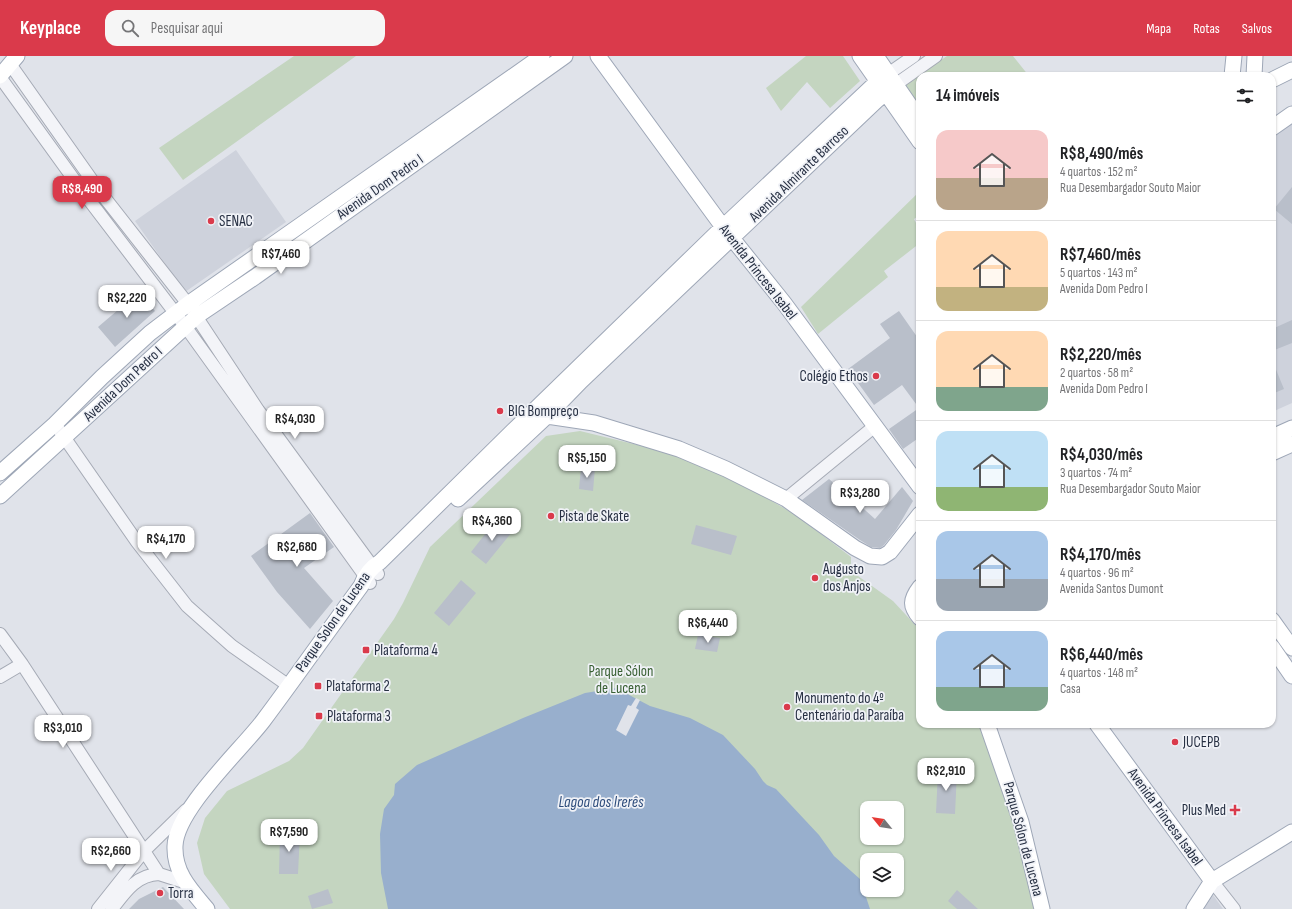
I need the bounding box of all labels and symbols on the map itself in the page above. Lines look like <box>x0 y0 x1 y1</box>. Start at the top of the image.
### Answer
street label: Avenida Almirante Barroso <box>744 122 853 227</box>
street label: Avenida Dom Pedro I <box>332 150 427 224</box>
pin: R$8,490 <box>45 176 119 210</box>
place label: SENAC <box>219 212 253 231</box>
marker: SENAC <box>206 216 216 226</box>
street label: Avenida Princesa Isabel <box>714 220 801 324</box>
pin: R$7,460 <box>244 241 318 275</box>
pin: R$2,220 <box>90 285 164 319</box>
street label: Avenida Dom Pedro I <box>79 342 167 426</box>
place label: Colégio Ethos <box>800 367 868 386</box>
marker: Colégio Ethos <box>871 371 881 381</box>
place label: BIG Bompreço <box>508 402 579 421</box>
pin: R$4,030 <box>258 406 332 440</box>
marker: BIG Bompreço <box>495 406 505 416</box>
pin: R$5,150 <box>550 445 624 479</box>
pin: R$3,280 <box>823 480 897 514</box>
place label: Pista de Skate <box>559 507 629 526</box>
pin: R$4,360 <box>455 508 529 542</box>
marker: Pista de Skate <box>546 511 556 521</box>
pin: R$4,170 <box>129 526 203 560</box>
pin: R$2,680 <box>260 534 334 568</box>
place label: Augusto dos Anjos <box>822 560 871 596</box>
street label: Parque Solon de Lucena <box>291 568 375 676</box>
marker: Augusto dos Anjos <box>810 573 820 583</box>
pin: R$6,440 <box>671 610 745 644</box>
place label: Plataforma 4 <box>374 641 438 660</box>
marker: Plataforma 4 <box>361 645 371 655</box>
park label: Parque Sólon de Lucena <box>589 662 653 698</box>
place label: Plataforma 2 <box>326 677 390 696</box>
marker: Plataforma 2 <box>313 681 323 691</box>
place label: Monumento do 4º Centenário da Paraíba <box>795 689 904 725</box>
marker: Monumento do 4º Centenário da Paraíba <box>782 702 792 712</box>
place label: Plataforma 3 <box>327 707 391 726</box>
marker: Plataforma 3 <box>314 711 324 721</box>
pin: R$3,010 <box>26 715 100 749</box>
place label: JUCEPB <box>1182 733 1220 752</box>
marker: JUCEPB <box>1170 737 1180 747</box>
pin: R$2,910 <box>909 758 983 792</box>
street label: Avenida Princesa Isabel <box>1123 764 1207 870</box>
street label: Parque Sólon de Lucena <box>999 780 1048 899</box>
water label: Lagoa dos Irerês <box>558 793 644 812</box>
north arrow <box>860 801 904 845</box>
place label: Plus Med <box>1182 801 1226 820</box>
marker: Plus Med <box>1229 804 1241 816</box>
pin: R$7,590 <box>252 819 326 853</box>
pin: R$2,660 <box>74 838 148 872</box>
place label: Torra <box>168 884 194 903</box>
marker: Torra <box>155 888 165 898</box>

